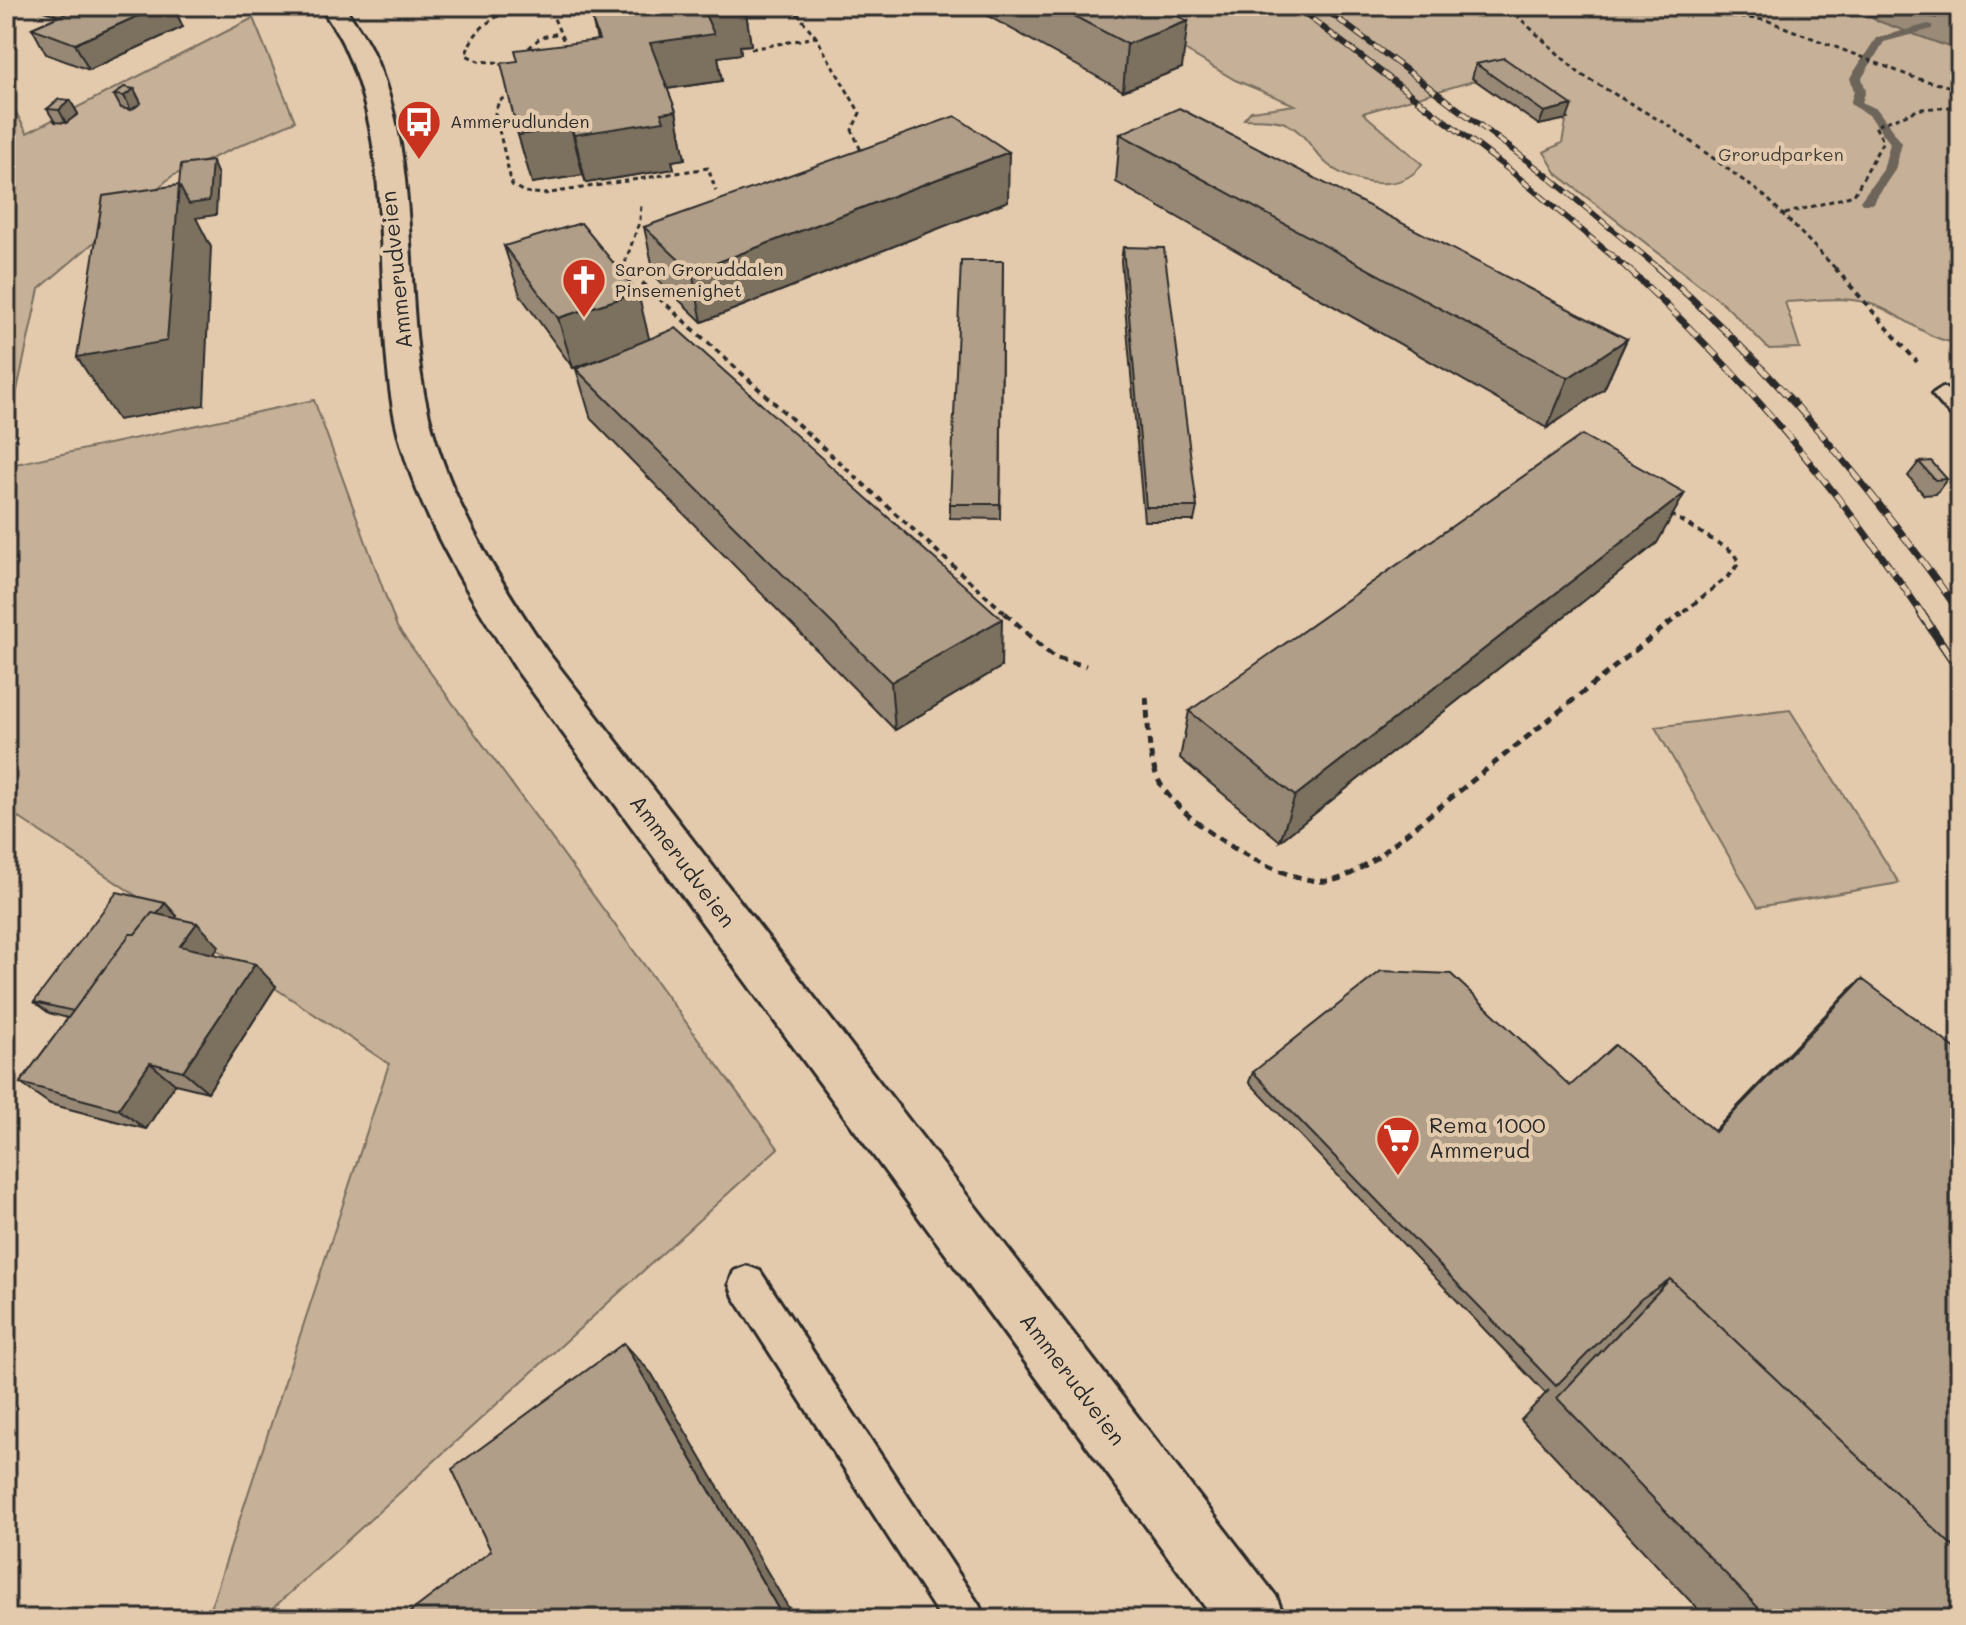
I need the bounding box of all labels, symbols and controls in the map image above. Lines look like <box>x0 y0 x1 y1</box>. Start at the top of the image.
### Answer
bus stop icon: Ammerudlunden <box>395 98 443 161</box>
place label: Ammerudlunden <box>450 109 589 133</box>
park label: Grorudparken <box>1718 142 1844 166</box>
street label: Ammerudveien <box>373 190 418 351</box>
church icon: Saron Groruddalen Pinsemenighet <box>560 256 608 319</box>
place label: Saron Groruddalen Pinsemenighet <box>615 257 783 302</box>
street label: Ammerudveien <box>624 789 743 933</box>
place label: Rema 1000 Ammerud <box>1429 1110 1546 1164</box>
supermarket icon: Rema 1000 Ammerud <box>1374 1114 1422 1177</box>
street label: Ammerudveien <box>1014 1307 1133 1451</box>

